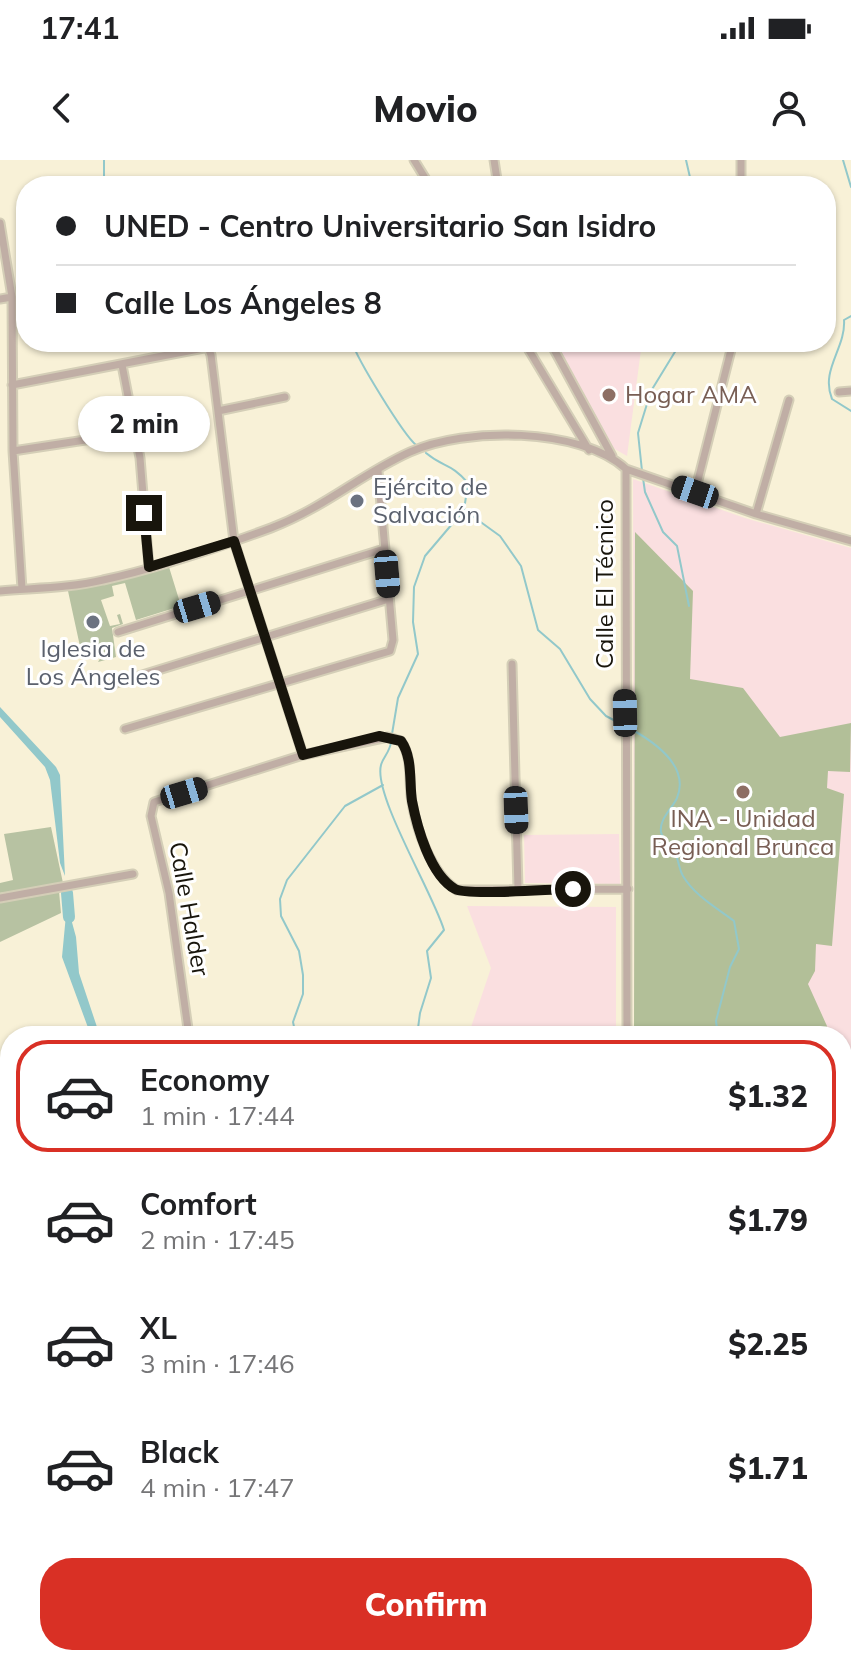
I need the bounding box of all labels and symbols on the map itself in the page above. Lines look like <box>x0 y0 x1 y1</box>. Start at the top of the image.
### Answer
place label: Hogar AMA <box>625 379 757 409</box>
marker: Hogar AMA <box>600 386 618 404</box>
callout: 2 min <box>78 397 210 453</box>
place label: Ejército de Salvación <box>373 471 488 529</box>
car <box>668 473 722 511</box>
marker: Ejército de Salvación <box>348 492 366 510</box>
route end <box>126 495 162 531</box>
street label: Calle El Técnico <box>589 499 619 669</box>
car <box>373 549 401 599</box>
car <box>171 589 223 625</box>
marker: Iglesia de Los Ángeles <box>84 613 102 631</box>
place label: Iglesia de Los Ángeles <box>26 633 160 691</box>
car <box>613 689 637 737</box>
car <box>158 775 210 811</box>
marker: INA - Unidad Regional Brunca <box>734 783 752 801</box>
car <box>503 786 529 834</box>
place label: INA - Unidad Regional Brunca <box>652 803 834 861</box>
street label: Calle Halder <box>163 839 217 979</box>
route start <box>555 871 591 907</box>

